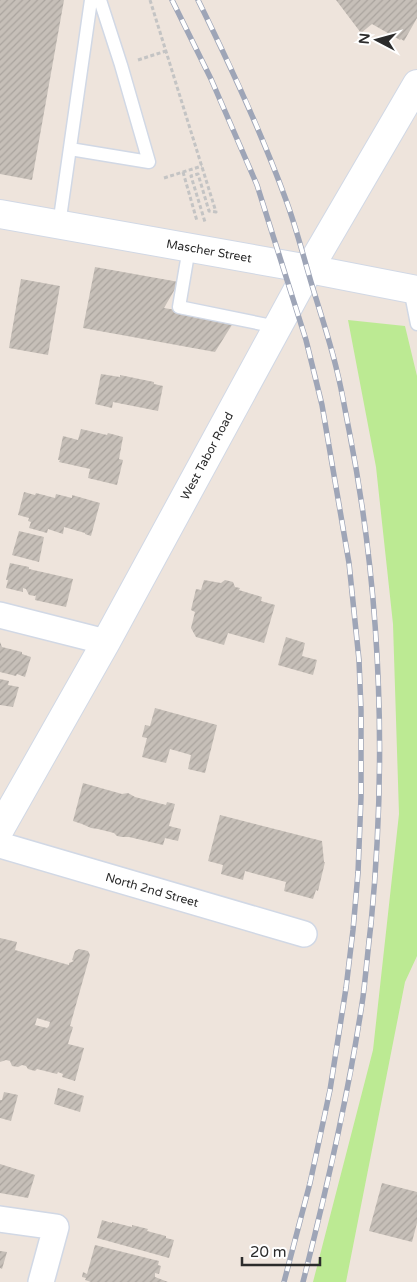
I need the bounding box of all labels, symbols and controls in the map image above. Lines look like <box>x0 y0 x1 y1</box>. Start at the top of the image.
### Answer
north arrow <box>352 15 402 65</box>
text: N <box>356 32 374 45</box>
street label: Mascher Street <box>165 237 253 265</box>
street label: West Tabor Road <box>178 410 236 502</box>
street label: North 2nd Street <box>104 870 201 910</box>
scale bar <box>242 1234 320 1266</box>
text: 20 m <box>250 1243 287 1261</box>

